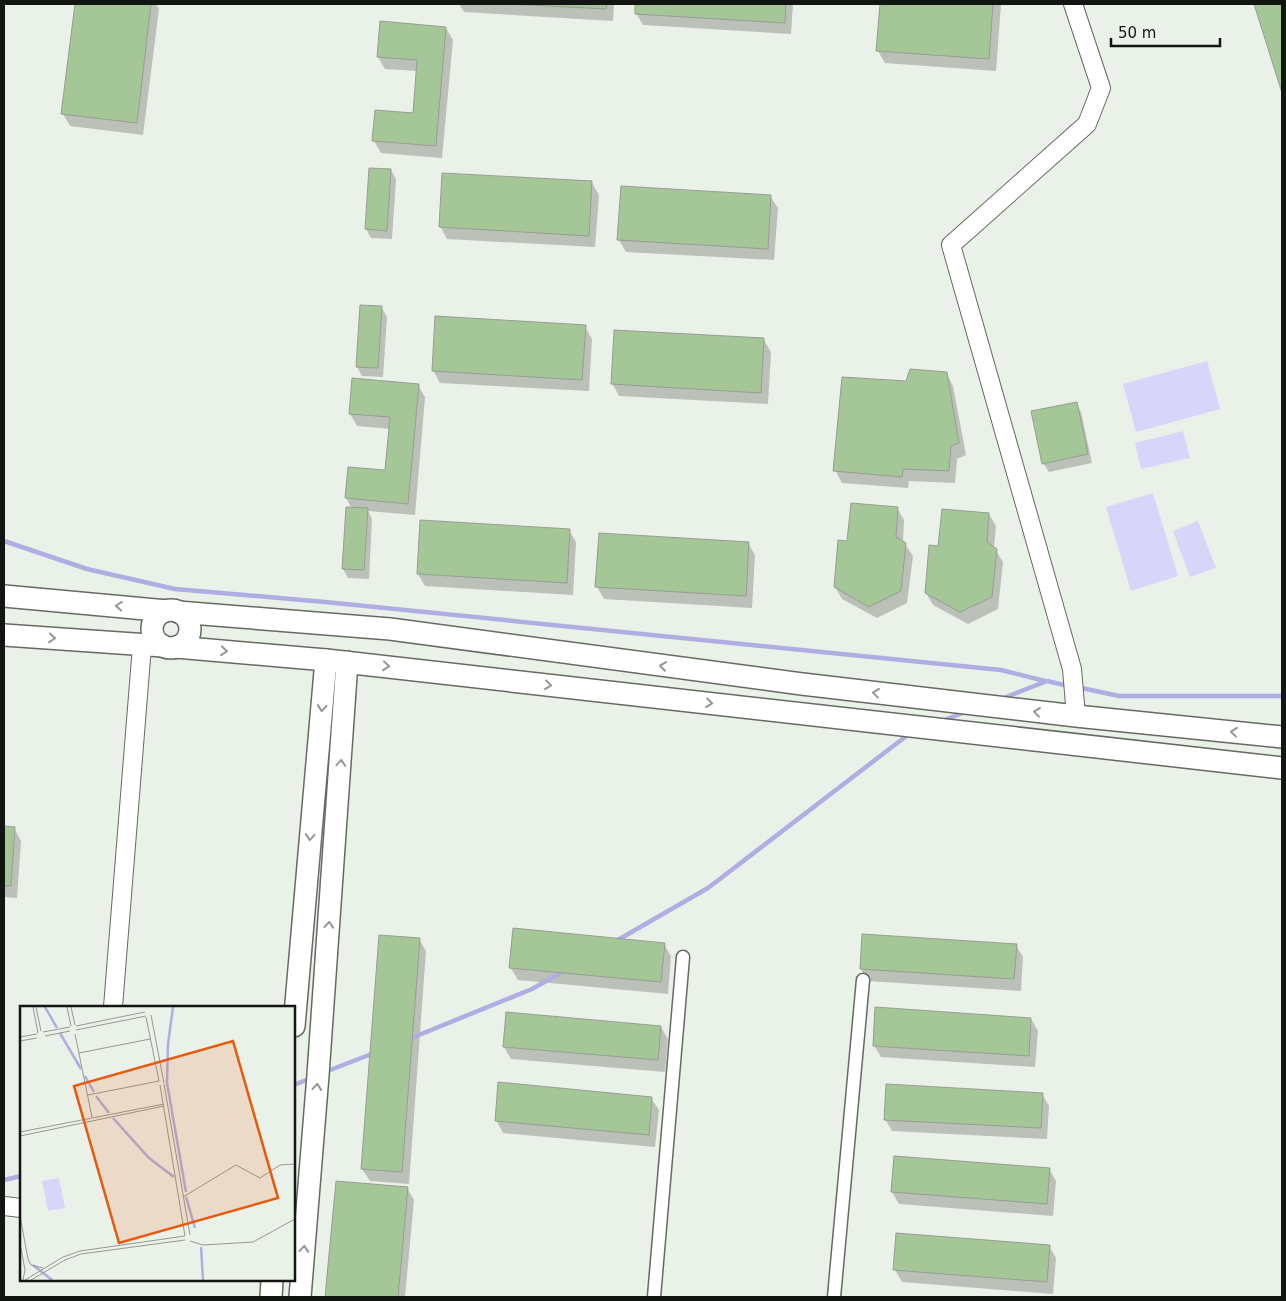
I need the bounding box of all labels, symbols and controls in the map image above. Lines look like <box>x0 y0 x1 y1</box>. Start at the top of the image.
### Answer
scale bar <box>1111 15 1220 47</box>
text: 50 m <box>1118 24 1156 42</box>
one-way arrow <box>114 601 122 612</box>
one-way arrow <box>49 633 57 644</box>
one-way arrow <box>221 645 229 656</box>
one-way arrow <box>382 660 390 671</box>
one-way arrow <box>658 661 666 672</box>
one-way arrow <box>544 679 552 690</box>
one-way arrow <box>872 688 880 699</box>
one-way arrow <box>705 697 713 708</box>
one-way arrow <box>317 704 328 712</box>
one-way arrow <box>1033 707 1041 718</box>
one-way arrow <box>1229 727 1237 738</box>
one-way arrow <box>335 758 346 766</box>
one-way arrow <box>305 833 316 841</box>
one-way arrow <box>323 920 334 928</box>
inset map <box>20 1006 295 1281</box>
one-way arrow <box>312 1082 323 1090</box>
one-way arrow <box>298 1244 309 1252</box>

